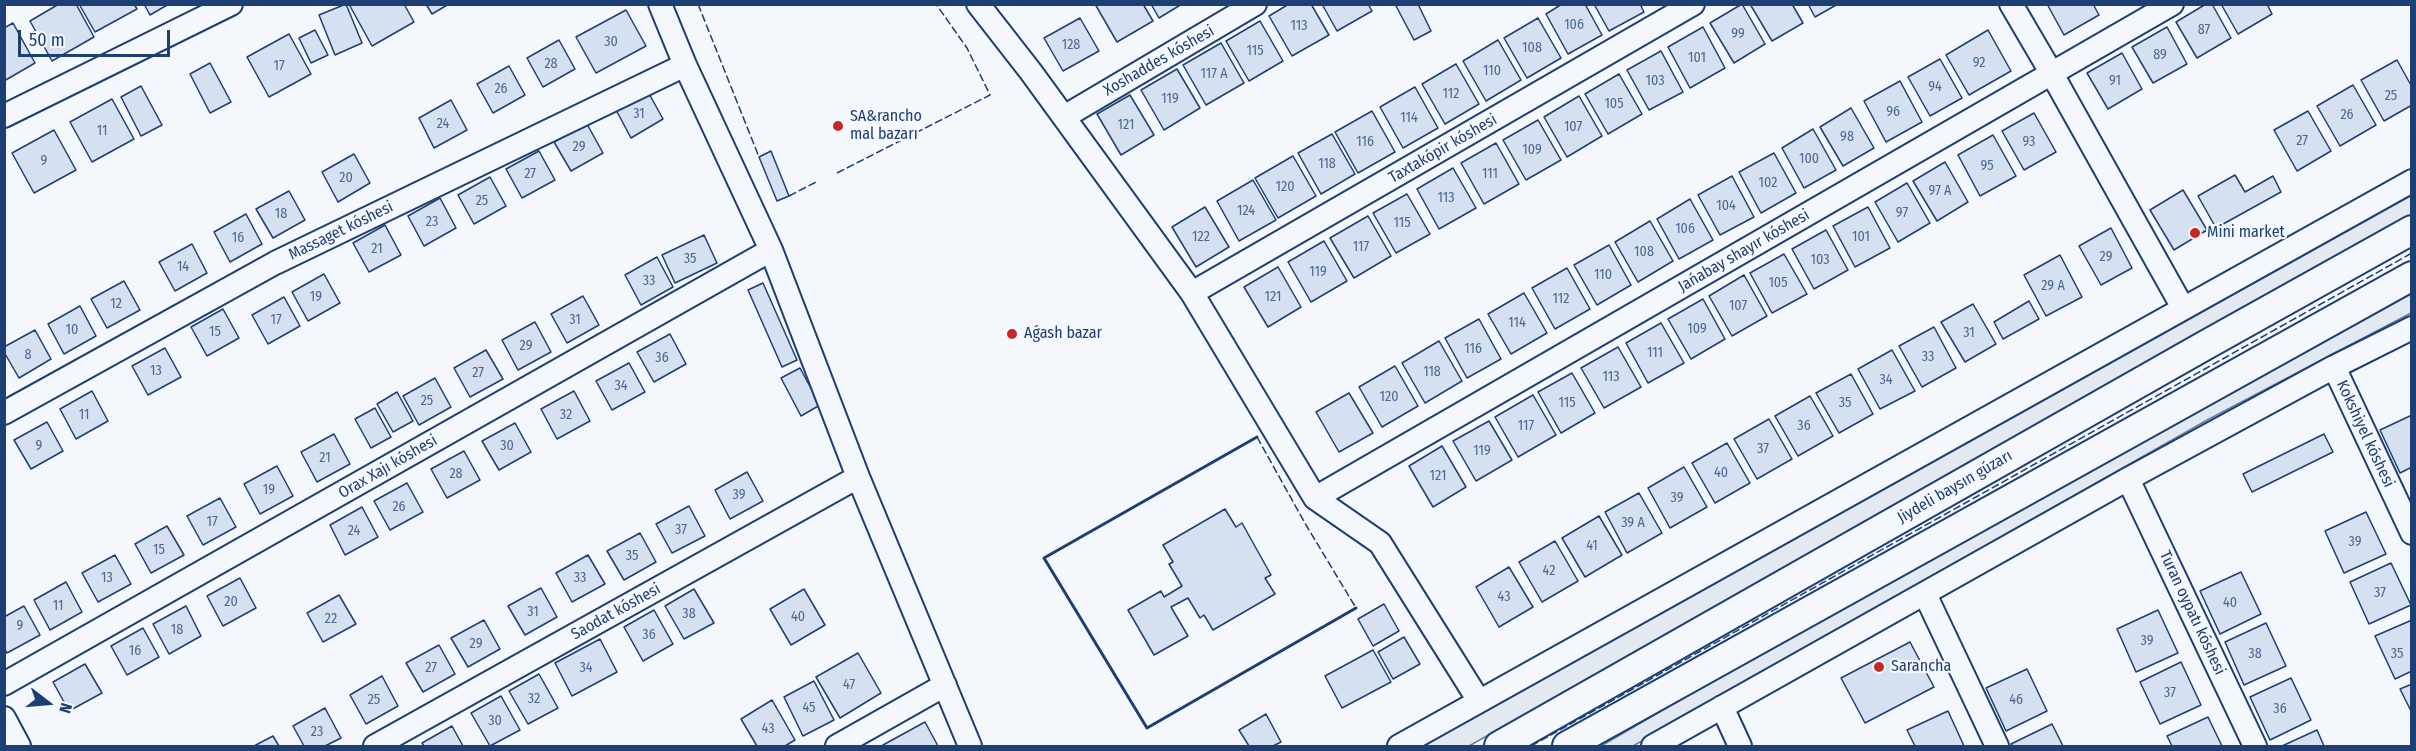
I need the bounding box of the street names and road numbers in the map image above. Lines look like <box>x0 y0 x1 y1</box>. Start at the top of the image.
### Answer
street label: Xoshaddes kóshesi <box>1100 22 1218 100</box>
street label: Taxtakópir kóshesi <box>1385 110 1501 188</box>
street label: Massaget kóshesi <box>286 197 396 265</box>
street label: Jańabay shayır kóshesi <box>1675 206 1813 296</box>
street label: Kokshiyel kóshesi <box>2332 377 2398 491</box>
street label: Orax Xajı kóshesi <box>335 431 441 503</box>
street label: Jiydeli baysın gúzarı <box>1894 446 2016 528</box>
street label: Turan oypatı kóshesi <box>2155 548 2229 678</box>
street label: Saodat kóshesi <box>568 580 664 644</box>

